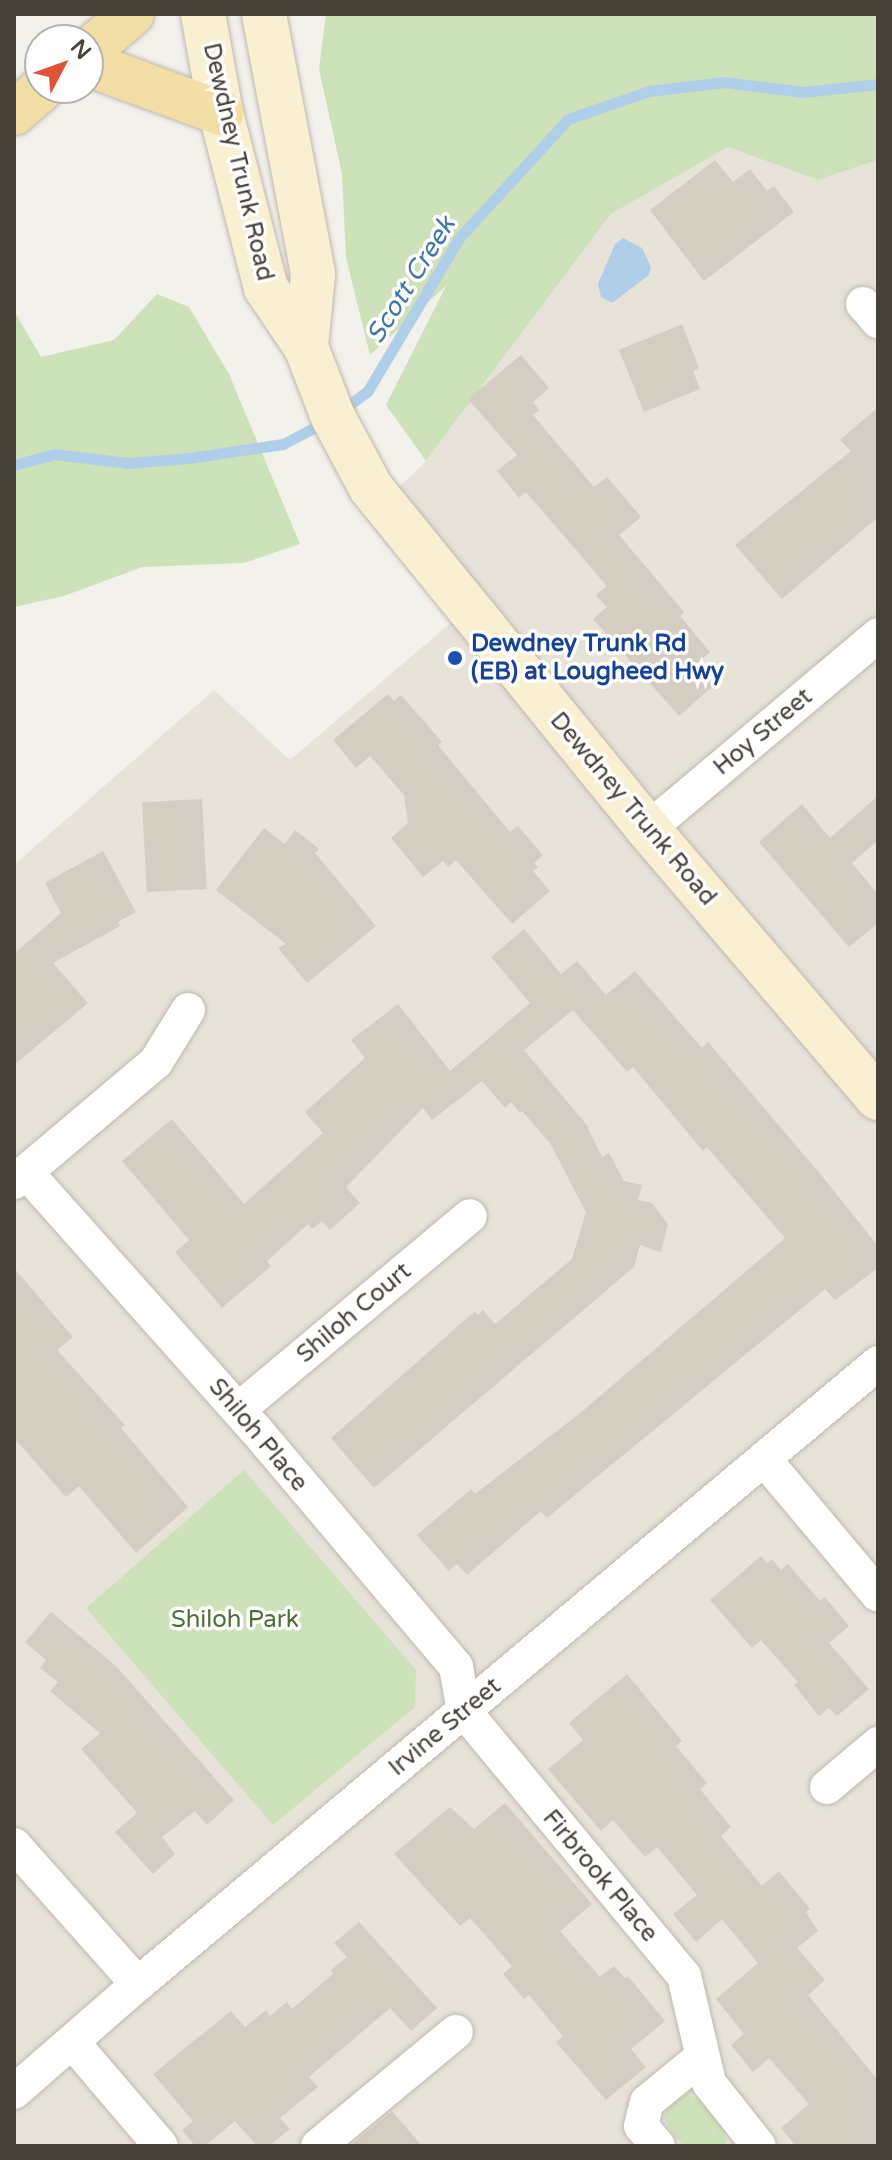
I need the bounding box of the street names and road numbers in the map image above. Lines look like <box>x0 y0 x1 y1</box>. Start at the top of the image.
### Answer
street label: Dewdney Trunk Road <box>197 40 279 284</box>
street label: Hoy Street <box>708 682 818 782</box>
street label: Dewdney Trunk Road <box>544 706 722 912</box>
street label: Shiloh Court <box>291 1257 417 1369</box>
street label: Shiloh Place <box>203 1373 313 1497</box>
street label: Irvine Street <box>383 1672 507 1782</box>
street label: Firbrook Place <box>536 1804 664 1948</box>

